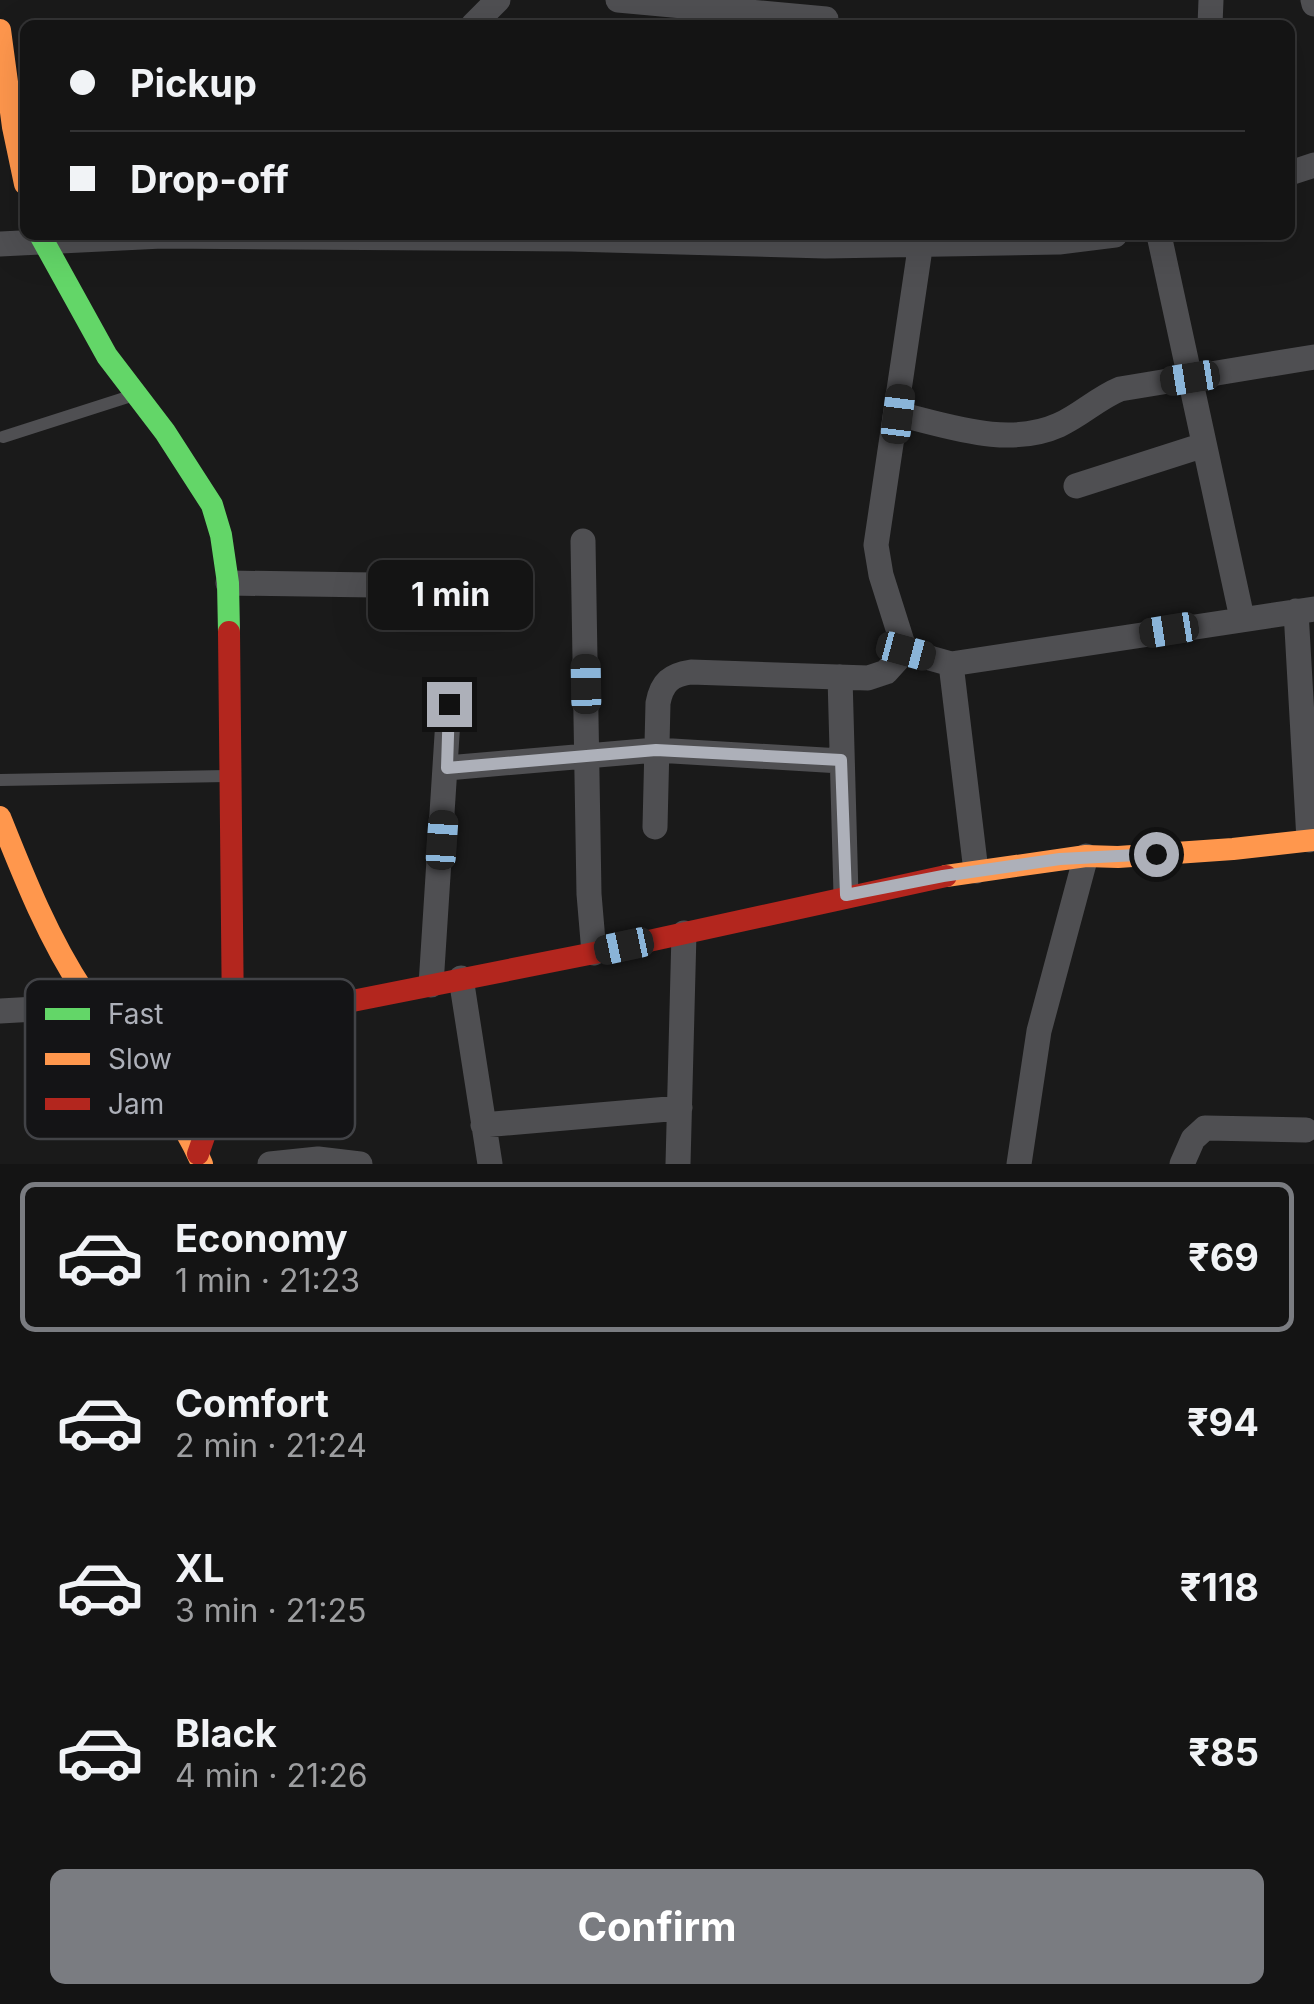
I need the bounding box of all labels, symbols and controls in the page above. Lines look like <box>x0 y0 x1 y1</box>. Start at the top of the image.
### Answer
text: Pickup <box>130 60 257 106</box>
text: Drop-off <box>130 156 289 202</box>
car <box>1158 358 1222 398</box>
car <box>879 382 917 446</box>
callout: 1 min <box>366 559 532 629</box>
text: 1 min <box>411 575 490 614</box>
car <box>1137 610 1201 650</box>
car <box>873 629 939 673</box>
car <box>570 654 602 714</box>
route end <box>427 682 472 727</box>
car <box>425 809 459 871</box>
route start <box>1134 832 1179 877</box>
car <box>592 925 656 967</box>
legend <box>25 979 355 1139</box>
text: Fast <box>108 997 164 1031</box>
text: Slow <box>108 1042 172 1076</box>
text: Jam <box>108 1087 164 1121</box>
icon: car <box>55 1212 145 1302</box>
text: Economy <box>175 1215 348 1261</box>
text: ₹69 <box>1188 1234 1259 1280</box>
text: 1 min · 21:23 <box>175 1261 360 1300</box>
icon: car <box>55 1377 145 1467</box>
text: Comfort <box>175 1380 329 1426</box>
text: ₹94 <box>1187 1399 1259 1445</box>
text: 2 min · 21:24 <box>175 1426 367 1465</box>
icon: car <box>55 1542 145 1632</box>
text: XL <box>175 1545 225 1591</box>
text: ₹118 <box>1180 1564 1259 1610</box>
text: 3 min · 21:25 <box>175 1591 366 1630</box>
icon: car <box>55 1707 145 1797</box>
text: Black <box>175 1710 277 1756</box>
text: ₹85 <box>1188 1729 1259 1775</box>
text: 4 min · 21:26 <box>175 1756 368 1795</box>
button: Confirm <box>50 1869 1264 1984</box>

